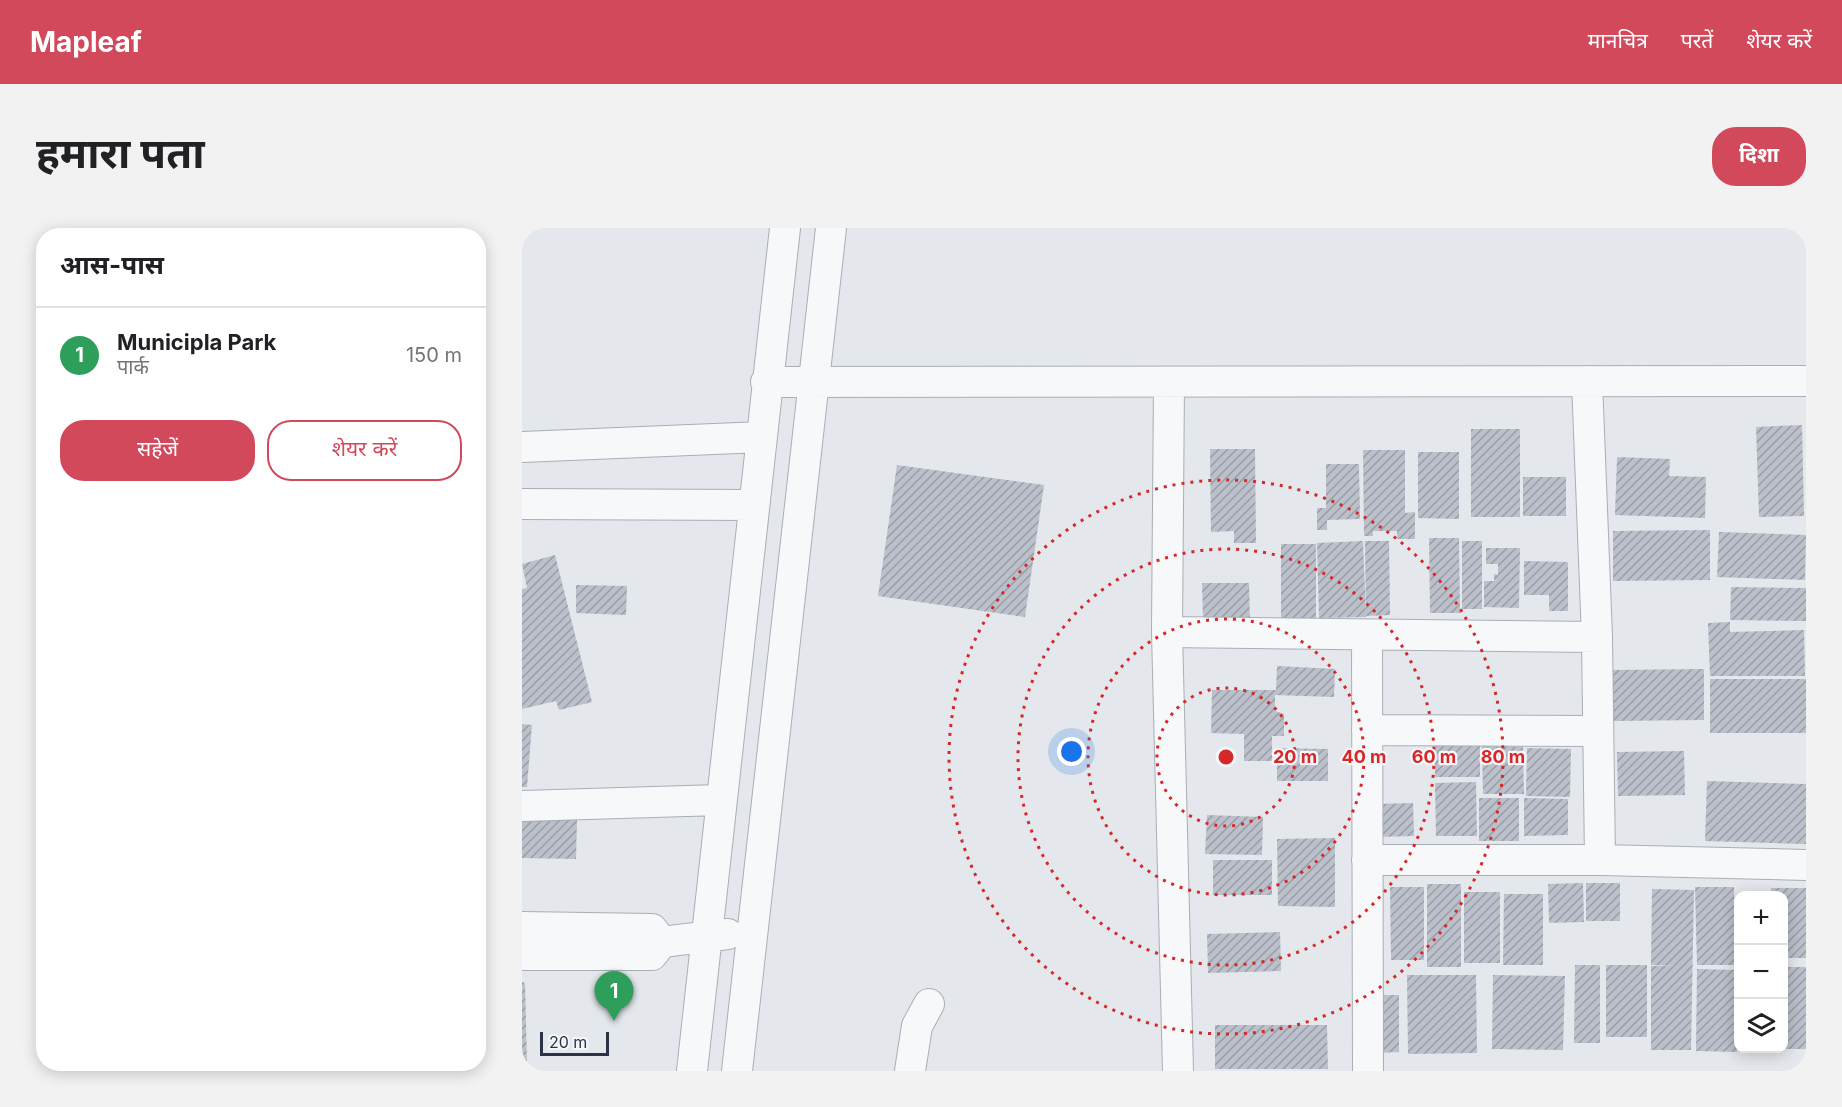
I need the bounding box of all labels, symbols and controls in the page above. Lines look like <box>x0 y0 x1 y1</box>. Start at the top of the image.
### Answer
text: Mapleaf <box>30 25 142 59</box>
text: मानचित्र <box>1588 28 1648 53</box>
text: परतें <box>1681 28 1713 53</box>
text: शेयर करें <box>1746 28 1812 53</box>
text: हमारा पता <box>36 127 205 178</box>
button: दिशा <box>1712 127 1806 186</box>
text: आस-पास <box>60 249 164 280</box>
text: Municipla Park <box>117 329 276 355</box>
text: 1 <box>75 343 84 367</box>
text: 150 m <box>406 343 462 367</box>
text: पार्क <box>117 355 149 379</box>
button: सहेजें <box>60 420 255 481</box>
button: शेयर करें <box>267 420 462 481</box>
your location <box>1057 737 1086 766</box>
text: 20 m <box>1273 746 1317 767</box>
text: 40 m <box>1342 746 1387 767</box>
text: 60 m <box>1412 746 1456 767</box>
text: 80 m <box>1481 746 1525 767</box>
centre of rings <box>1216 747 1236 767</box>
map controls <box>1734 891 1788 1053</box>
button: + <box>1734 891 1788 945</box>
button: − <box>1734 945 1788 999</box>
pin: 1 <box>594 972 634 1021</box>
button: layers <box>1734 999 1788 1053</box>
scale bar <box>540 1029 609 1056</box>
text: 20 m <box>549 1032 587 1052</box>

